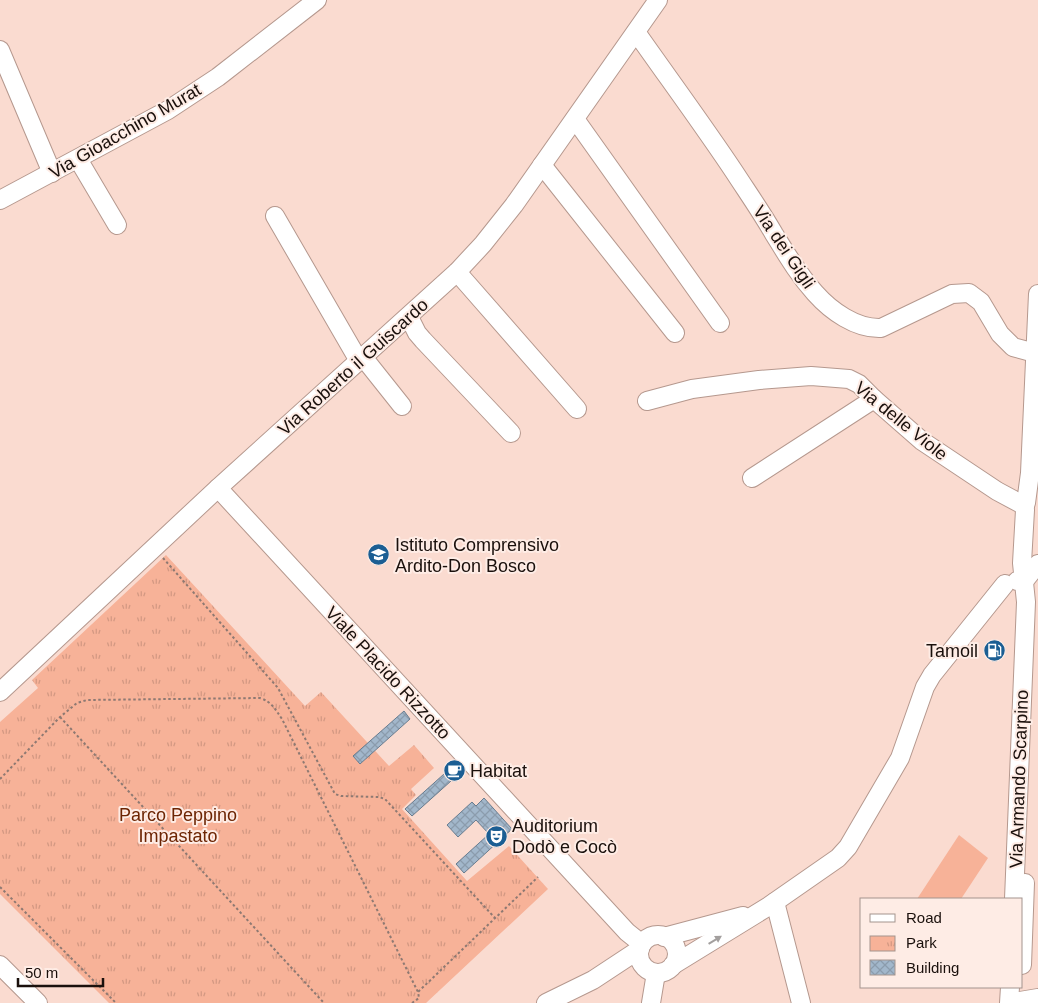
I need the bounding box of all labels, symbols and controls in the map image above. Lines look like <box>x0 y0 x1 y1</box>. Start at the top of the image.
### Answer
street label: Via Gioacchino Murat <box>46 79 204 183</box>
street label: Via dei Gigli <box>749 202 819 292</box>
street label: Via Roberto il Guiscardo <box>274 294 432 440</box>
street label: Via delle Viole <box>851 378 951 464</box>
place label: Istituto Comprensivo Ardito-Don Bosco <box>395 535 559 576</box>
school or university icon: Istituto Comprensivo Ardito-Don Bosco <box>367 543 391 567</box>
street label: Viale Placido Rizzotto <box>321 603 455 743</box>
fuel station icon: Tamoil <box>982 639 1006 663</box>
place label: Tamoil <box>926 641 978 661</box>
street label: Via Armando Scarpino <box>1006 689 1032 869</box>
cafe icon: Habitat <box>442 759 466 783</box>
place label: Habitat <box>470 761 527 781</box>
park label: Parco Peppino Impastato <box>119 805 237 846</box>
place label: Auditorium Dodò e Cocò <box>512 816 617 857</box>
theatre icon: Auditorium Dodò e Cocò <box>484 824 508 848</box>
legend <box>860 898 1023 988</box>
text: Road <box>906 909 942 926</box>
text: Park <box>906 934 937 951</box>
one-way arrow <box>708 936 721 945</box>
scale bar <box>18 956 102 988</box>
text: Building <box>906 959 959 976</box>
text: 50 m <box>25 964 58 981</box>

